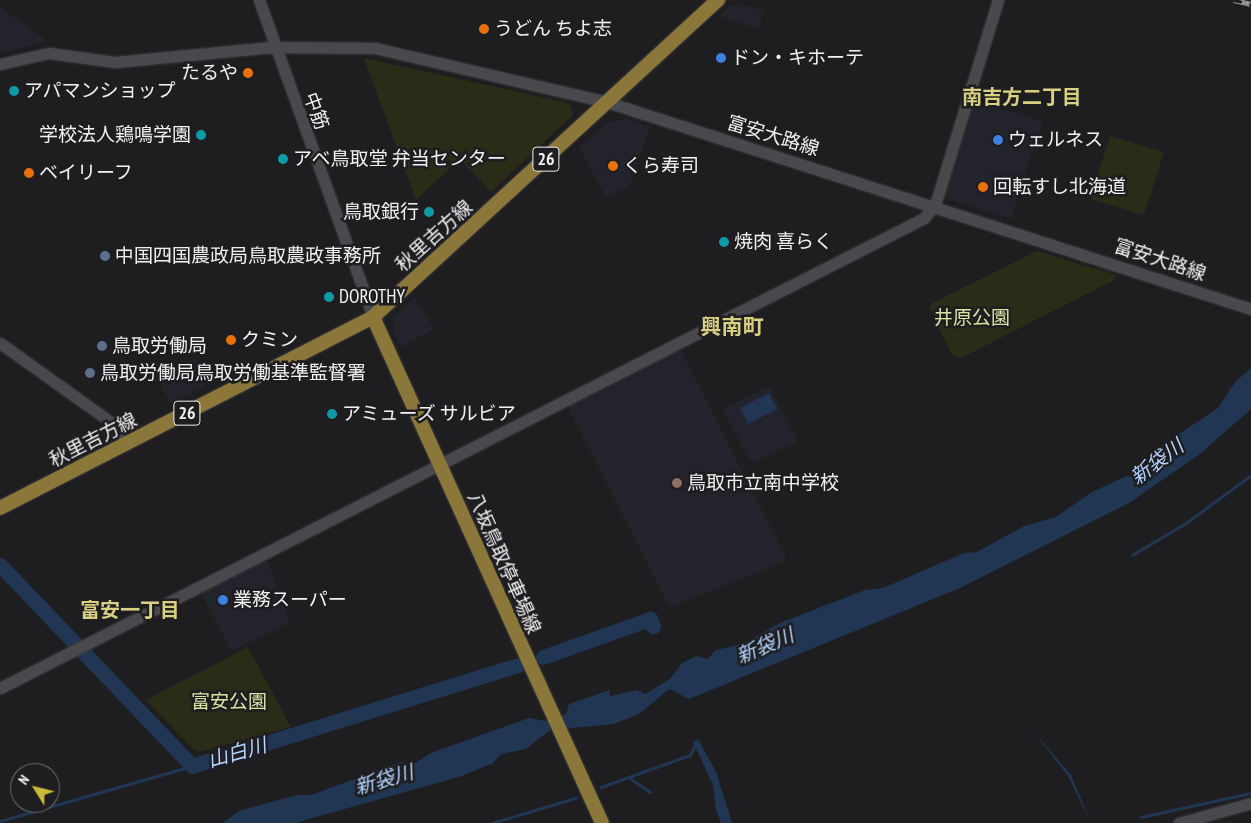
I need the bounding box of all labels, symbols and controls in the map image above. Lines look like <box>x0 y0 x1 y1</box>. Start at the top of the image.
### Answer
place label: うどん ちよ志 <box>494 18 612 40</box>
marker: うどん ちよ志 <box>478 23 490 35</box>
place label: ドン・キホーテ <box>731 47 864 69</box>
marker: ドン・キホーテ <box>715 52 727 64</box>
place label: たるや <box>181 62 238 84</box>
marker: たるや <box>242 67 254 79</box>
place label: アパマンショップ <box>24 80 176 102</box>
marker: アパマンショップ <box>8 85 20 97</box>
district label: 南吉方二丁目 <box>962 85 1082 109</box>
street label: 中筋 <box>299 89 333 133</box>
street label: 富安大路線 <box>724 111 822 161</box>
place label: 学校法人鶏鳴学園 <box>39 124 191 146</box>
marker: 学校法人鶏鳴学園 <box>195 129 207 141</box>
place label: ウェルネス <box>1008 129 1103 151</box>
marker: ウェルネス <box>992 134 1004 146</box>
road number: 26 <box>532 144 560 174</box>
place label: アベ鳥取堂 弁当センター <box>293 148 506 170</box>
marker: アベ鳥取堂 弁当センター <box>277 153 289 165</box>
place label: くら寿司 <box>623 155 699 177</box>
marker: くら寿司 <box>607 160 619 172</box>
place label: ベイリーフ <box>39 162 134 184</box>
marker: ベイリーフ <box>23 167 35 179</box>
place label: 回転すし北海道 <box>993 176 1126 198</box>
marker: 回転すし北海道 <box>977 181 989 193</box>
street label: 秋里吉方線 <box>391 196 477 276</box>
place label: 鳥取銀行 <box>343 201 419 223</box>
marker: 鳥取銀行 <box>423 206 435 218</box>
place label: 焼肉 喜らく <box>734 231 833 253</box>
street label: 富安大路線 <box>1111 234 1209 286</box>
marker: 焼肉 喜らく <box>718 236 730 248</box>
place label: 中国四国農政局鳥取農政事務所 <box>115 245 381 267</box>
marker: 中国四国農政局鳥取農政事務所 <box>99 250 111 262</box>
place label: DOROTHY <box>339 286 405 308</box>
marker: DOROTHY <box>323 291 335 303</box>
park label: 井原公園 <box>934 307 1010 329</box>
district label: 興南町 <box>701 314 763 340</box>
place label: クミン <box>241 329 298 351</box>
marker: クミン <box>225 334 237 346</box>
place label: 鳥取労働局 <box>112 335 207 357</box>
marker: 鳥取労働局 <box>96 340 108 352</box>
place label: 鳥取労働局鳥取労働基準監督署 <box>100 362 366 384</box>
marker: 鳥取労働局鳥取労働基準監督署 <box>84 367 96 379</box>
road number: 26 <box>173 398 201 428</box>
place label: アミューズ サルビア <box>342 403 517 425</box>
street label: 秋里吉方線 <box>46 408 140 472</box>
marker: アミューズ サルビア <box>326 408 338 420</box>
water label: 新袋川 <box>1126 434 1188 490</box>
place label: 鳥取市立南中学校 <box>687 472 839 494</box>
marker: 鳥取市立南中学校 <box>671 477 683 489</box>
street label: 八坂鳥取停車場線 <box>463 489 545 637</box>
place label: 業務スーパー <box>233 589 347 611</box>
marker: 業務スーパー <box>217 594 229 606</box>
district label: 富安一丁目 <box>80 598 180 622</box>
water label: 新袋川 <box>733 623 797 669</box>
park label: 富安公園 <box>191 691 267 713</box>
water label: 山白川 <box>205 733 269 773</box>
water label: 新袋川 <box>352 760 416 800</box>
north arrow <box>10 763 60 813</box>
text: N <box>14 771 33 788</box>

